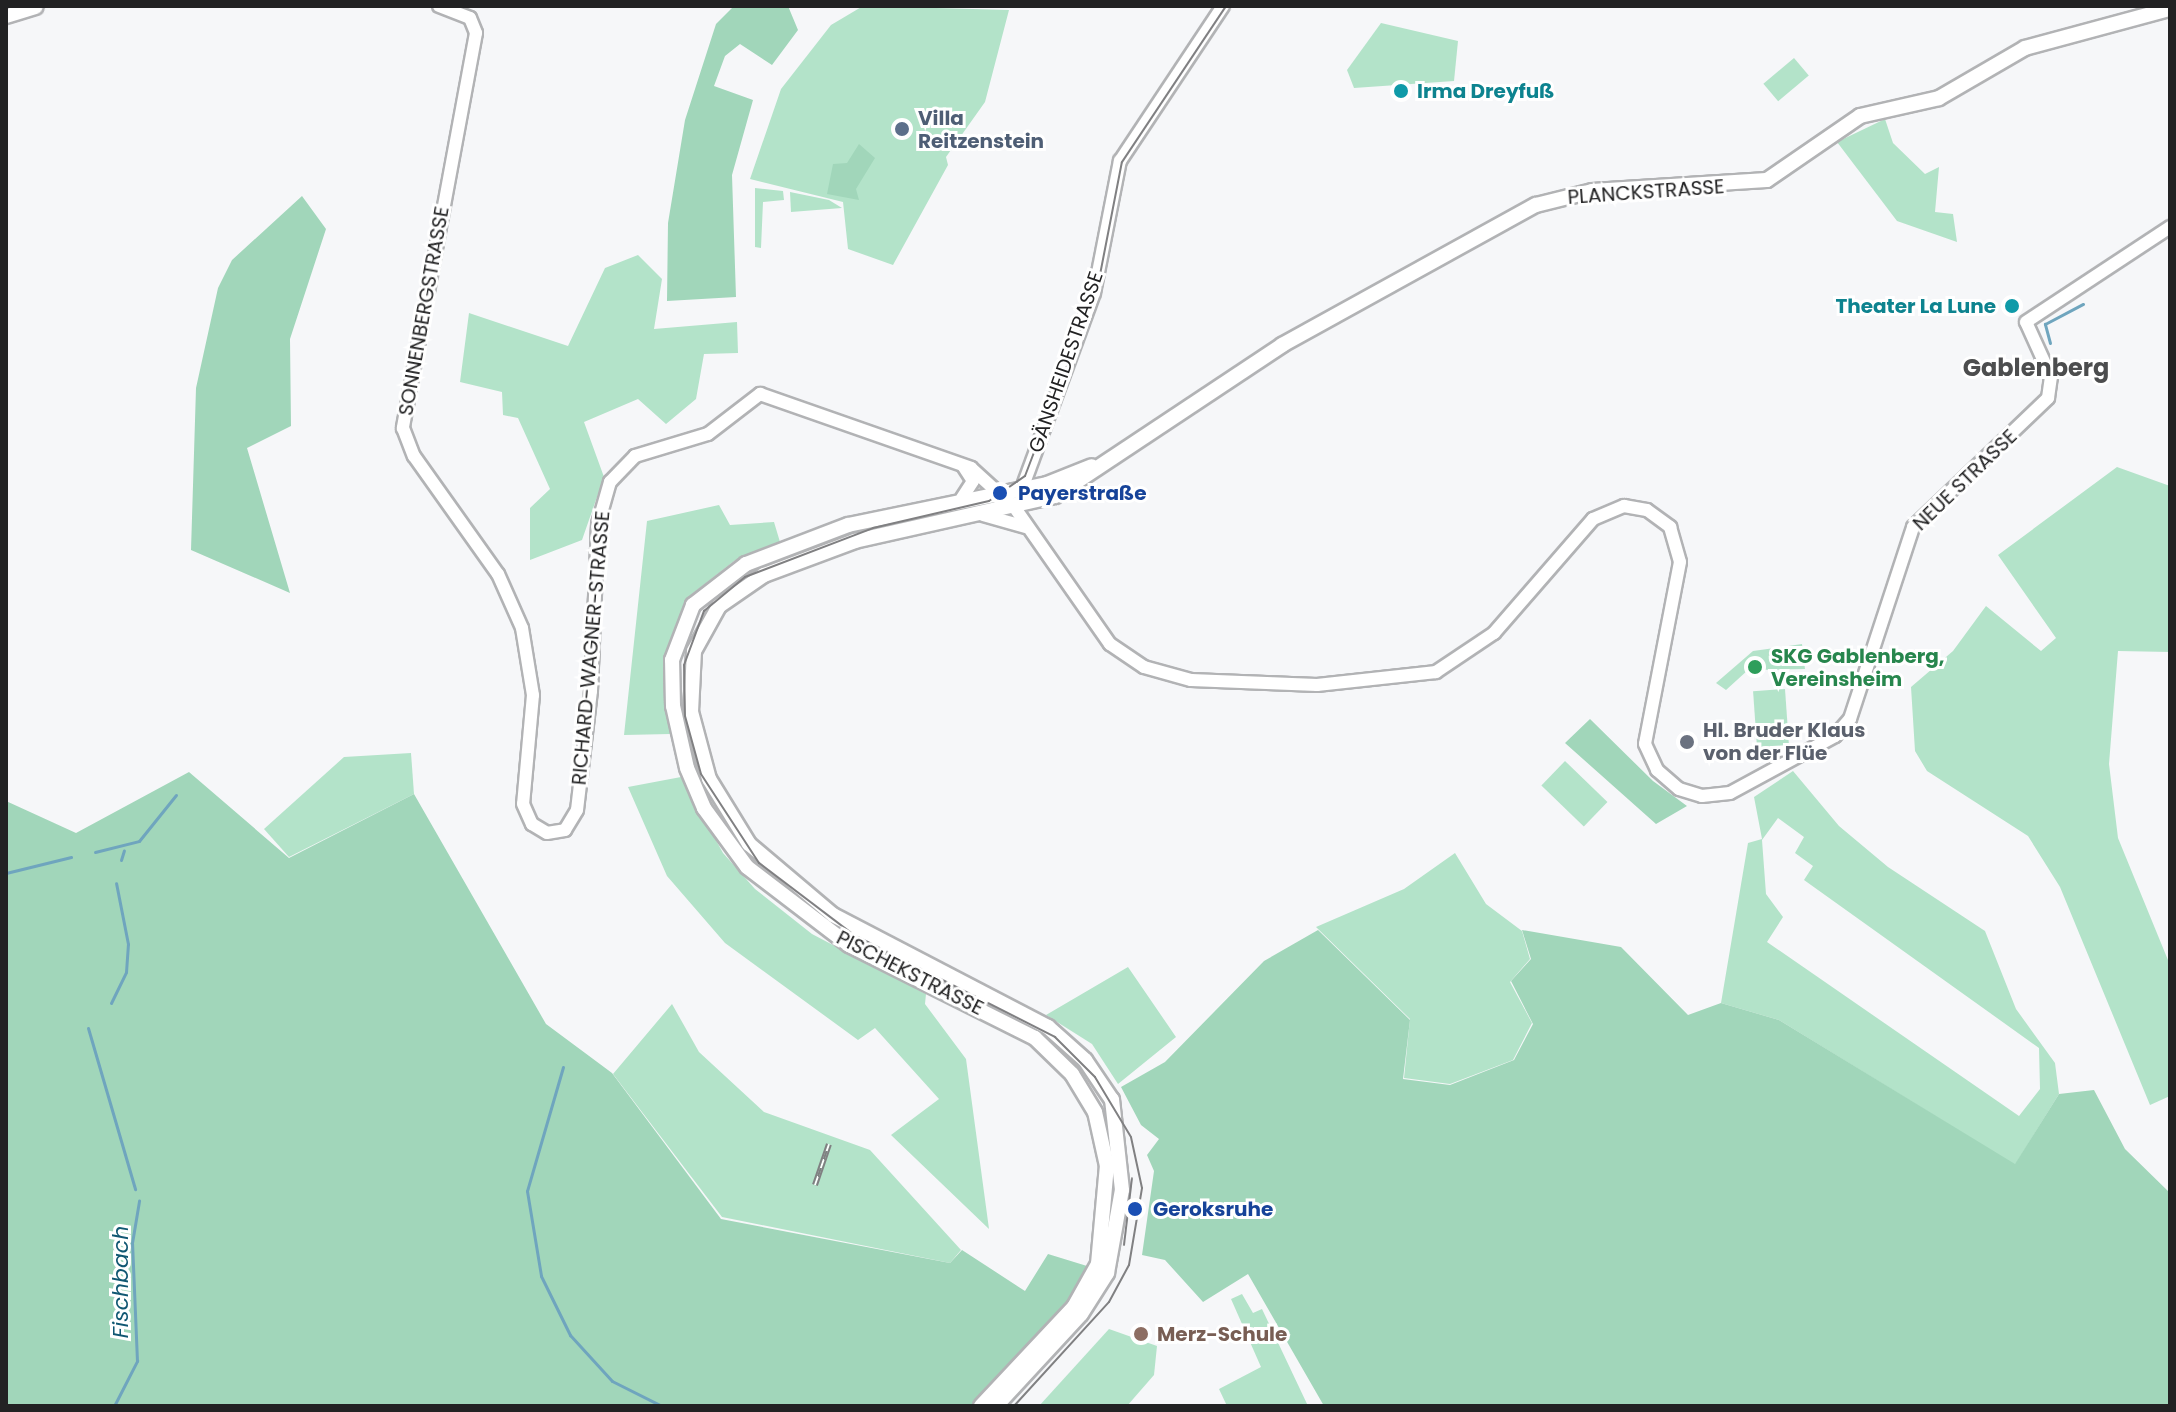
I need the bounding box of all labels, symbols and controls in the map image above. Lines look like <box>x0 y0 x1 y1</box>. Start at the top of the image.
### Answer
place label: Irma Dreyfuß <box>1417 79 1554 103</box>
marker: Irma Dreyfuß <box>1392 82 1410 100</box>
place label: Villa Reitzenstein <box>918 106 1044 153</box>
marker: Villa Reitzenstein <box>893 120 911 138</box>
street label: PLANCKSTRASSE <box>1567 175 1725 209</box>
street label: SONNENBERGSTRASSE <box>394 204 454 418</box>
street label: GÄNSHEIDESTRASSE <box>1024 268 1108 456</box>
place label: Theater La Lune <box>1835 294 1996 318</box>
marker: Theater La Lune <box>2003 297 2021 315</box>
district label: Gablenberg <box>1963 354 2109 382</box>
street label: NEUE STRASSE <box>1908 424 2022 536</box>
place label: Payerstraße <box>1018 481 1147 505</box>
marker: Payerstraße <box>989 482 1011 504</box>
street label: RICHARD-WAGNER-STRASSE <box>567 510 615 786</box>
place label: SKG Gablenberg, Vereinsheim <box>1771 644 1945 691</box>
marker: SKG Gablenberg, Vereinsheim <box>1746 658 1764 676</box>
place label: Hl. Bruder Klaus von der Flüe <box>1703 718 1865 765</box>
marker: Hl. Bruder Klaus von der Flüe <box>1678 733 1696 751</box>
street label: PISCHEKSTRASSE <box>833 926 987 1020</box>
place label: Geroksruhe <box>1153 1197 1273 1221</box>
marker: Geroksruhe <box>1124 1198 1146 1220</box>
water label: Fischbach <box>108 1226 134 1338</box>
place label: Merz-Schule <box>1157 1322 1287 1346</box>
marker: Merz-Schule <box>1132 1325 1150 1343</box>

